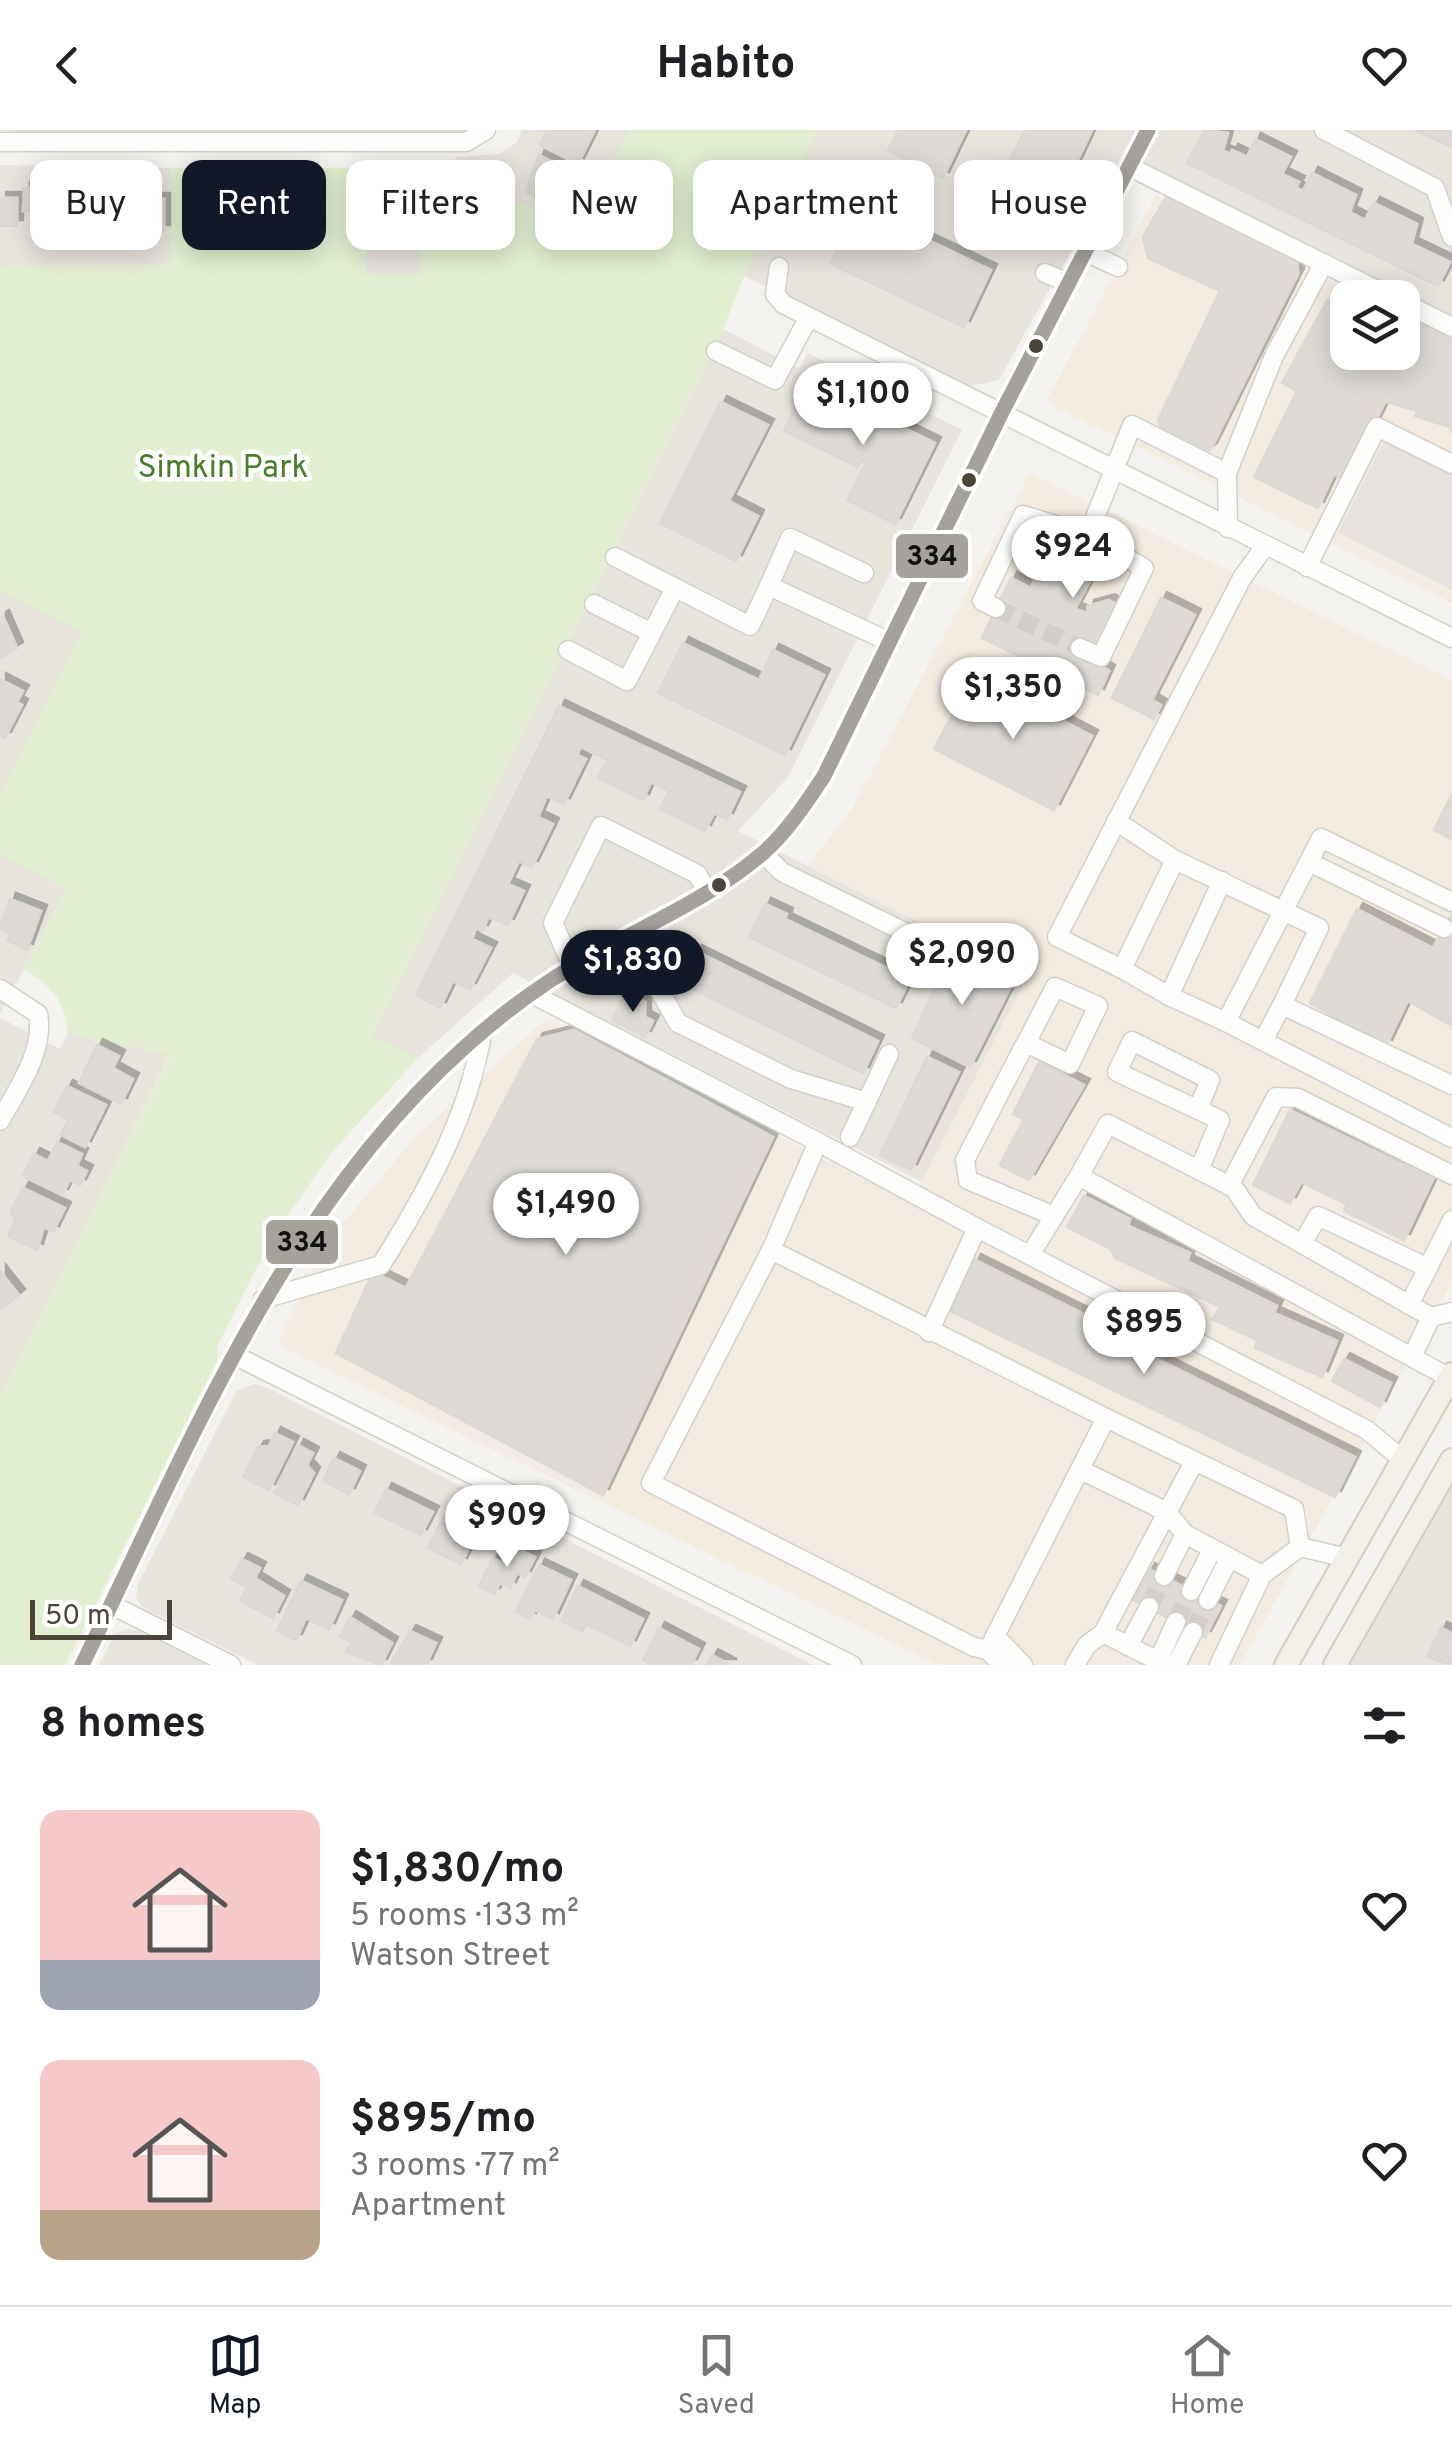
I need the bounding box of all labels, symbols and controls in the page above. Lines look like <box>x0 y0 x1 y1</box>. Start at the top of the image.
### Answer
text: Habito <box>656 37 796 94</box>
icon: back <box>40 38 95 93</box>
icon: heart <box>1357 38 1412 93</box>
chip: Buy <box>30 160 162 250</box>
chip: Rent <box>182 160 326 250</box>
chip: Filters <box>346 160 515 250</box>
chip: New <box>535 160 673 250</box>
chip: Apartment <box>693 160 934 250</box>
chip: House <box>954 160 1123 250</box>
map controls <box>1330 280 1420 370</box>
button: layers <box>1330 280 1420 370</box>
unlabelled marker <box>1026 336 1046 356</box>
pin: $1,100 <box>782 363 944 448</box>
text: $1,100 <box>815 375 911 415</box>
park label: Simkin Park <box>137 449 309 489</box>
unlabelled marker <box>959 470 979 490</box>
pin: $924 <box>1014 516 1132 601</box>
text: $924 <box>1033 528 1113 568</box>
line badge: 334 <box>894 532 970 580</box>
text: 334 <box>906 540 958 576</box>
pin: $1,350 <box>932 657 1094 742</box>
text: $1,350 <box>963 669 1063 709</box>
unlabelled marker <box>709 875 729 895</box>
pin: $2,090 <box>881 923 1043 1008</box>
pin: $1,830 <box>552 930 714 1015</box>
text: $2,090 <box>908 935 1016 975</box>
text: $1,830 <box>583 942 683 982</box>
pin: $1,490 <box>485 1173 647 1258</box>
text: $1,490 <box>515 1185 617 1225</box>
line badge: 334 <box>264 1218 340 1266</box>
text: 334 <box>276 1226 328 1262</box>
pin: $895 <box>1085 1292 1203 1377</box>
text: $895 <box>1105 1304 1183 1344</box>
pin: $909 <box>448 1485 566 1570</box>
text: $909 <box>467 1497 547 1537</box>
scale bar <box>30 1595 172 1640</box>
text: 50 m <box>45 1599 111 1635</box>
icon: filters <box>1357 1698 1412 1753</box>
text: 8 homes <box>40 1699 206 1752</box>
text: $1,830/mo <box>350 1844 564 1897</box>
icon: home <box>120 1850 240 1970</box>
icon: heart <box>1357 1883 1412 1938</box>
text: 5 rooms · 133 m² <box>350 1897 579 1937</box>
text: Watson Street <box>350 1937 550 1977</box>
text: $895/mo <box>350 2094 536 2147</box>
icon: home <box>120 2100 240 2220</box>
icon: heart <box>1357 2133 1412 2188</box>
text: 3 rooms · 77 m² <box>350 2147 560 2187</box>
text: Apartment <box>350 2187 506 2227</box>
tab: Map <box>208 2328 263 2424</box>
tab: Saved <box>678 2328 755 2424</box>
tab: Home <box>1170 2328 1244 2424</box>

